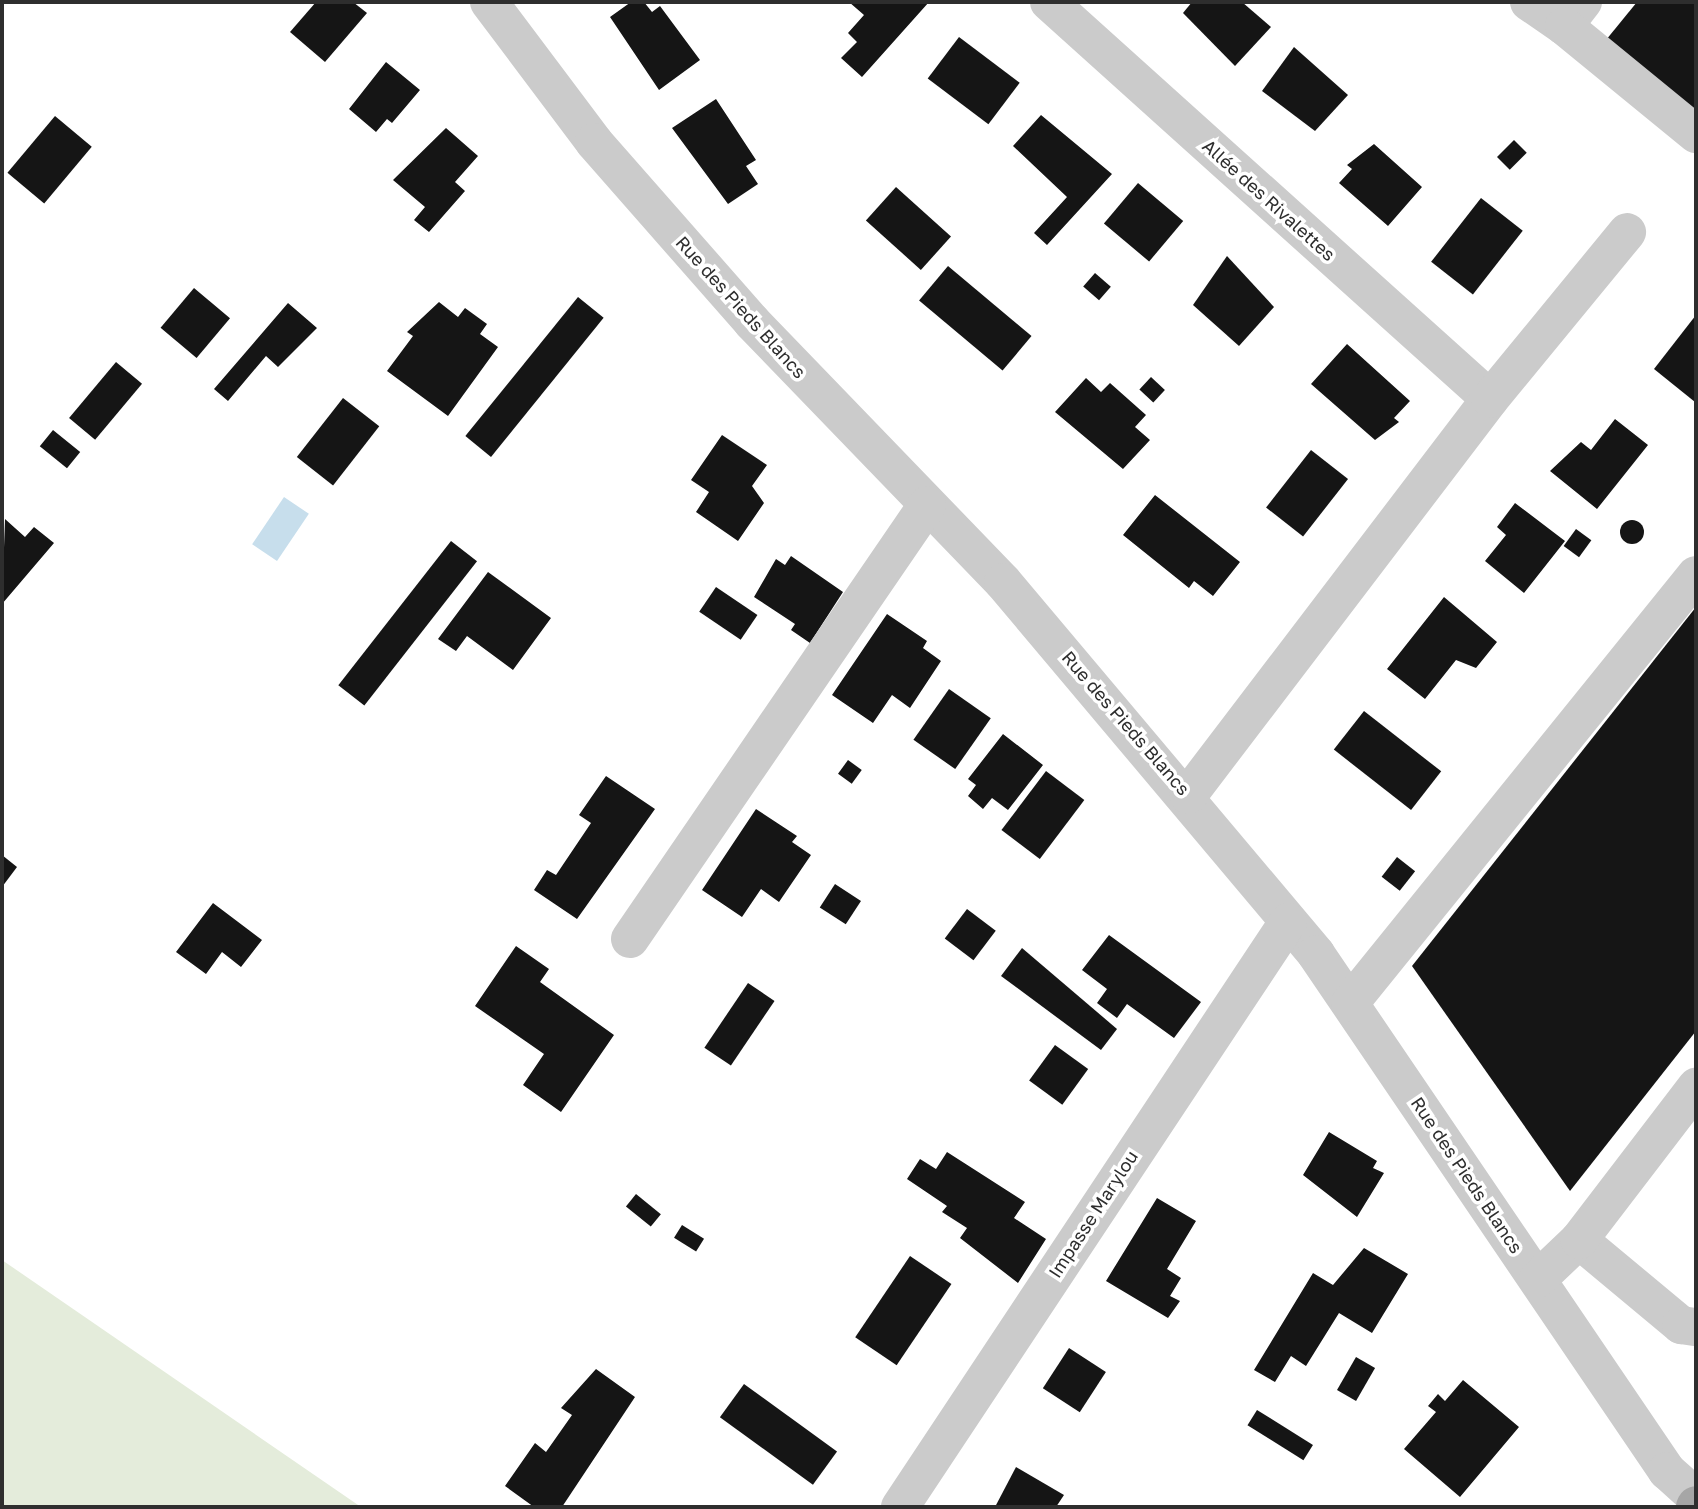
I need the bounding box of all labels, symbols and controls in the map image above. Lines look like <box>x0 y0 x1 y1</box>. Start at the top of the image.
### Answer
street label: Allée des Rivalettes <box>1198 135 1340 265</box>
street label: Rue des Pieds Blancs <box>671 231 811 383</box>
street label: Rue des Pieds Blancs <box>1058 647 1194 799</box>
street label: Rue des Pieds Blancs <box>1407 1093 1527 1257</box>
street label: Impasse Marylou <box>1044 1146 1142 1282</box>

